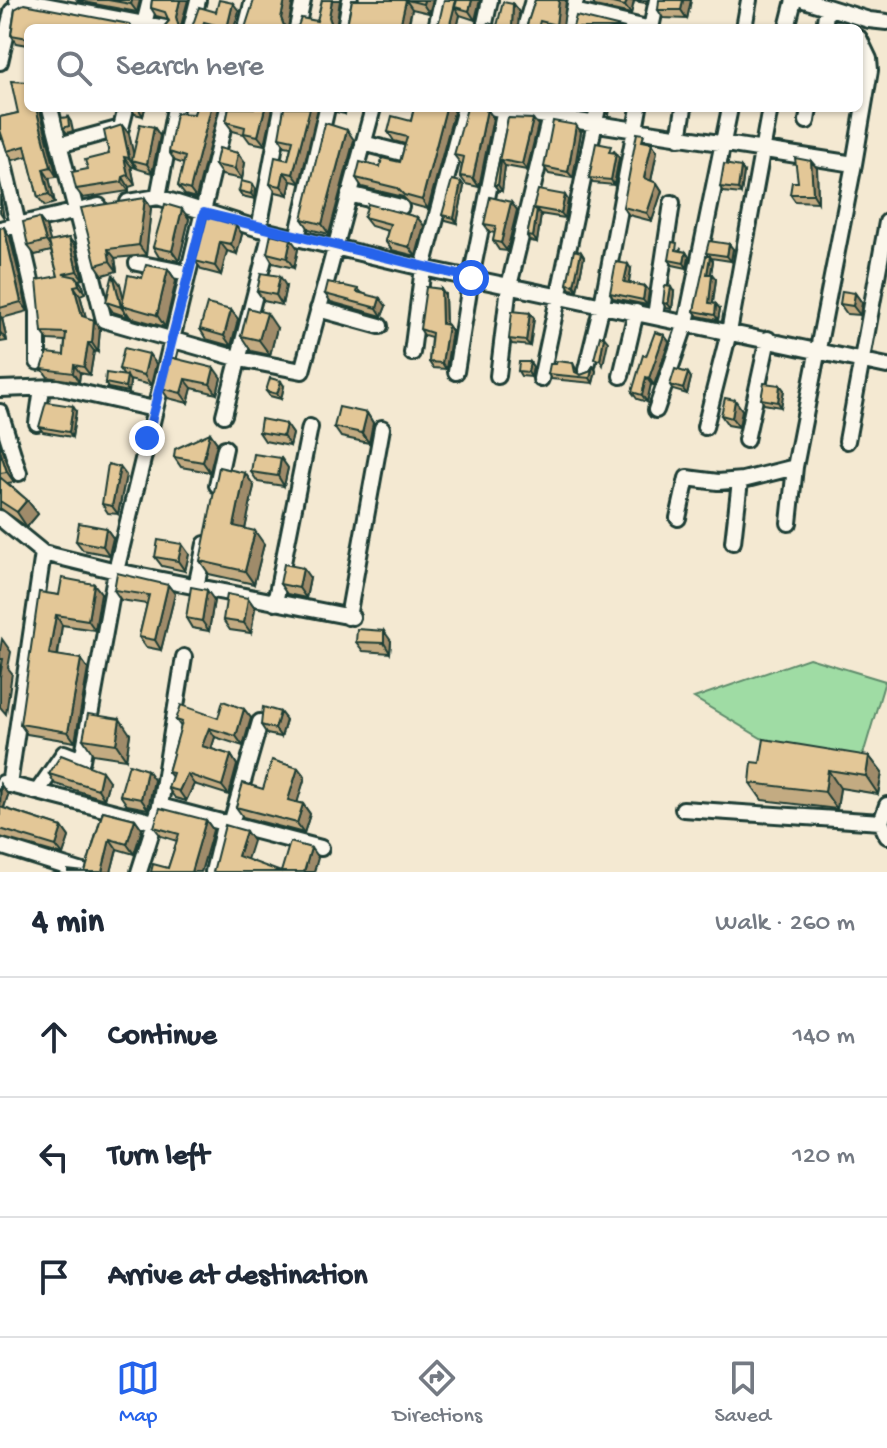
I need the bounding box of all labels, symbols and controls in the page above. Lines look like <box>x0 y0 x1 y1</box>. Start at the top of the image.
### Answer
search box <box>24 24 863 112</box>
icon: search <box>52 46 96 90</box>
text: Search here <box>116 51 264 86</box>
route start <box>453 260 489 296</box>
route end <box>129 420 165 456</box>
text: 4 min <box>32 904 104 944</box>
text: Walk · 260 m <box>715 909 855 940</box>
icon: ahead <box>32 1015 76 1059</box>
text: Continue <box>108 1020 217 1055</box>
text: 140 m <box>793 1022 855 1053</box>
icon: left <box>32 1135 76 1179</box>
text: Turn left <box>108 1140 209 1175</box>
text: 120 m <box>792 1142 855 1173</box>
icon: arrive <box>32 1255 76 1299</box>
text: Arrive at destination <box>108 1260 368 1295</box>
tab: Map <box>116 1356 160 1430</box>
tab: Directions <box>393 1356 482 1430</box>
tab: Saved <box>714 1356 771 1430</box>

